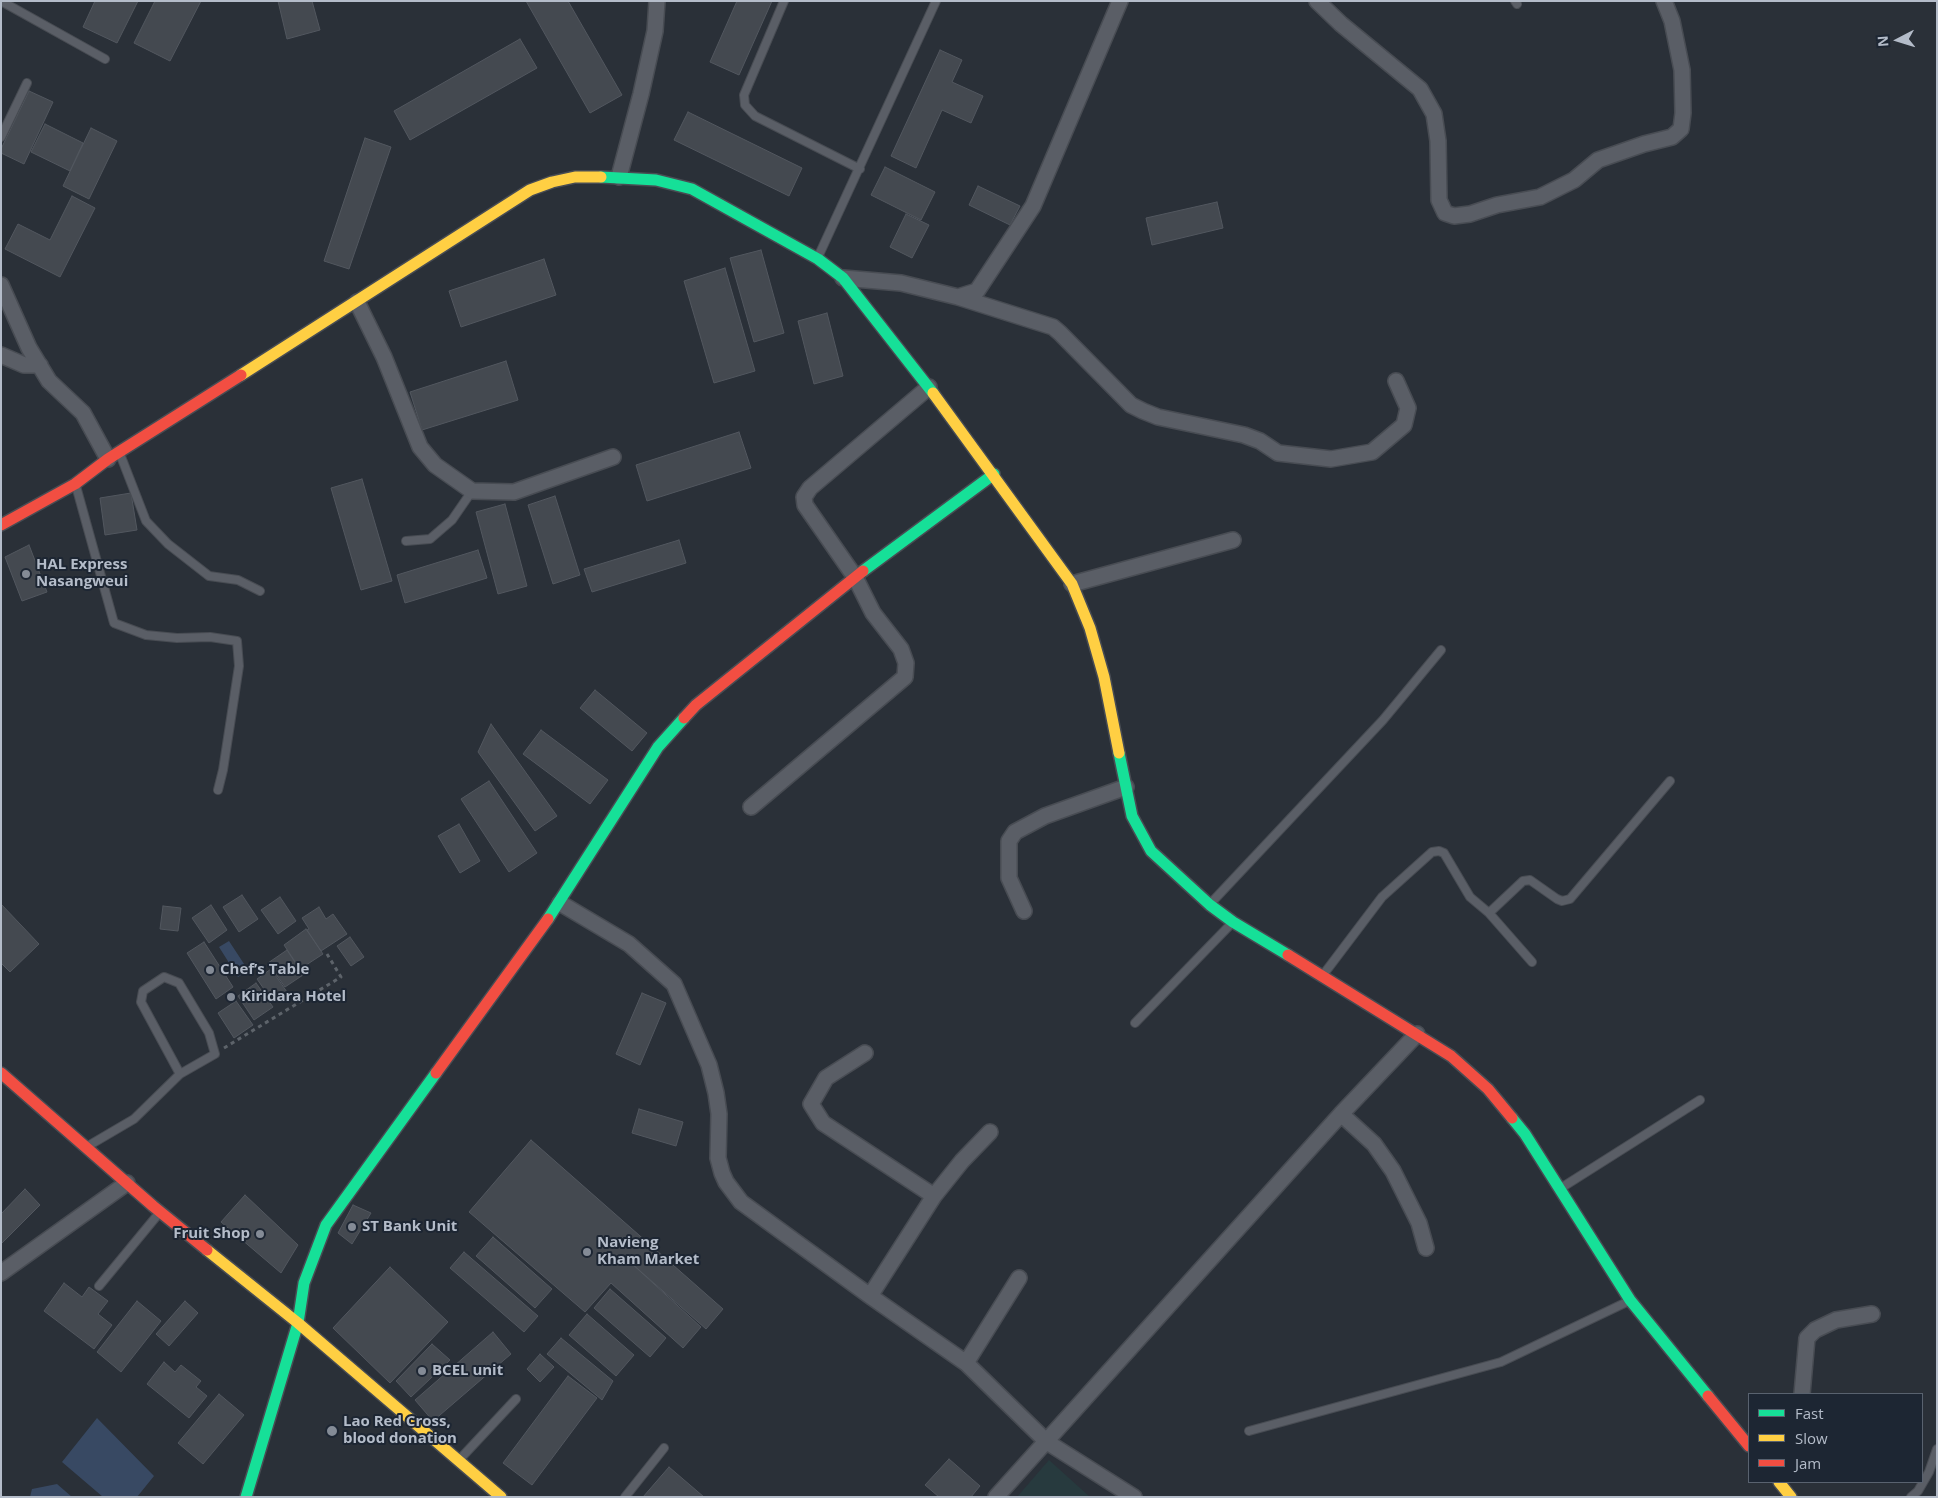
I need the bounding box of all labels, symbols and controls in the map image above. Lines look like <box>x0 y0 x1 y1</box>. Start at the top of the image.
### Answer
north arrow <box>1873 15 1923 65</box>
text: N <box>1873 35 1893 48</box>
place label: HAL Express Nasangweui <box>36 556 128 591</box>
marker: HAL Express Nasangweui <box>20 568 32 580</box>
place label: Chef’s Table <box>220 961 309 979</box>
marker: Chef’s Table <box>204 964 216 976</box>
place label: Kiridara Hotel <box>241 988 346 1006</box>
marker: Kiridara Hotel <box>225 991 237 1003</box>
place label: ST Bank Unit <box>362 1218 457 1236</box>
marker: ST Bank Unit <box>346 1221 358 1233</box>
place label: Fruit Shop <box>173 1225 250 1243</box>
marker: Fruit Shop <box>254 1228 266 1240</box>
place label: Navieng Kham Market <box>597 1234 699 1269</box>
marker: Navieng Kham Market <box>581 1246 593 1258</box>
place label: BCEL unit <box>432 1362 503 1380</box>
marker: BCEL unit <box>416 1365 428 1377</box>
legend <box>1748 1393 1923 1483</box>
text: Fast <box>1795 1403 1824 1423</box>
place label: Lao Red Cross, blood donation <box>343 1413 457 1448</box>
marker: Lao Red Cross, blood donation <box>325 1424 339 1438</box>
text: Slow <box>1795 1428 1828 1448</box>
text: Jam <box>1795 1453 1821 1473</box>

